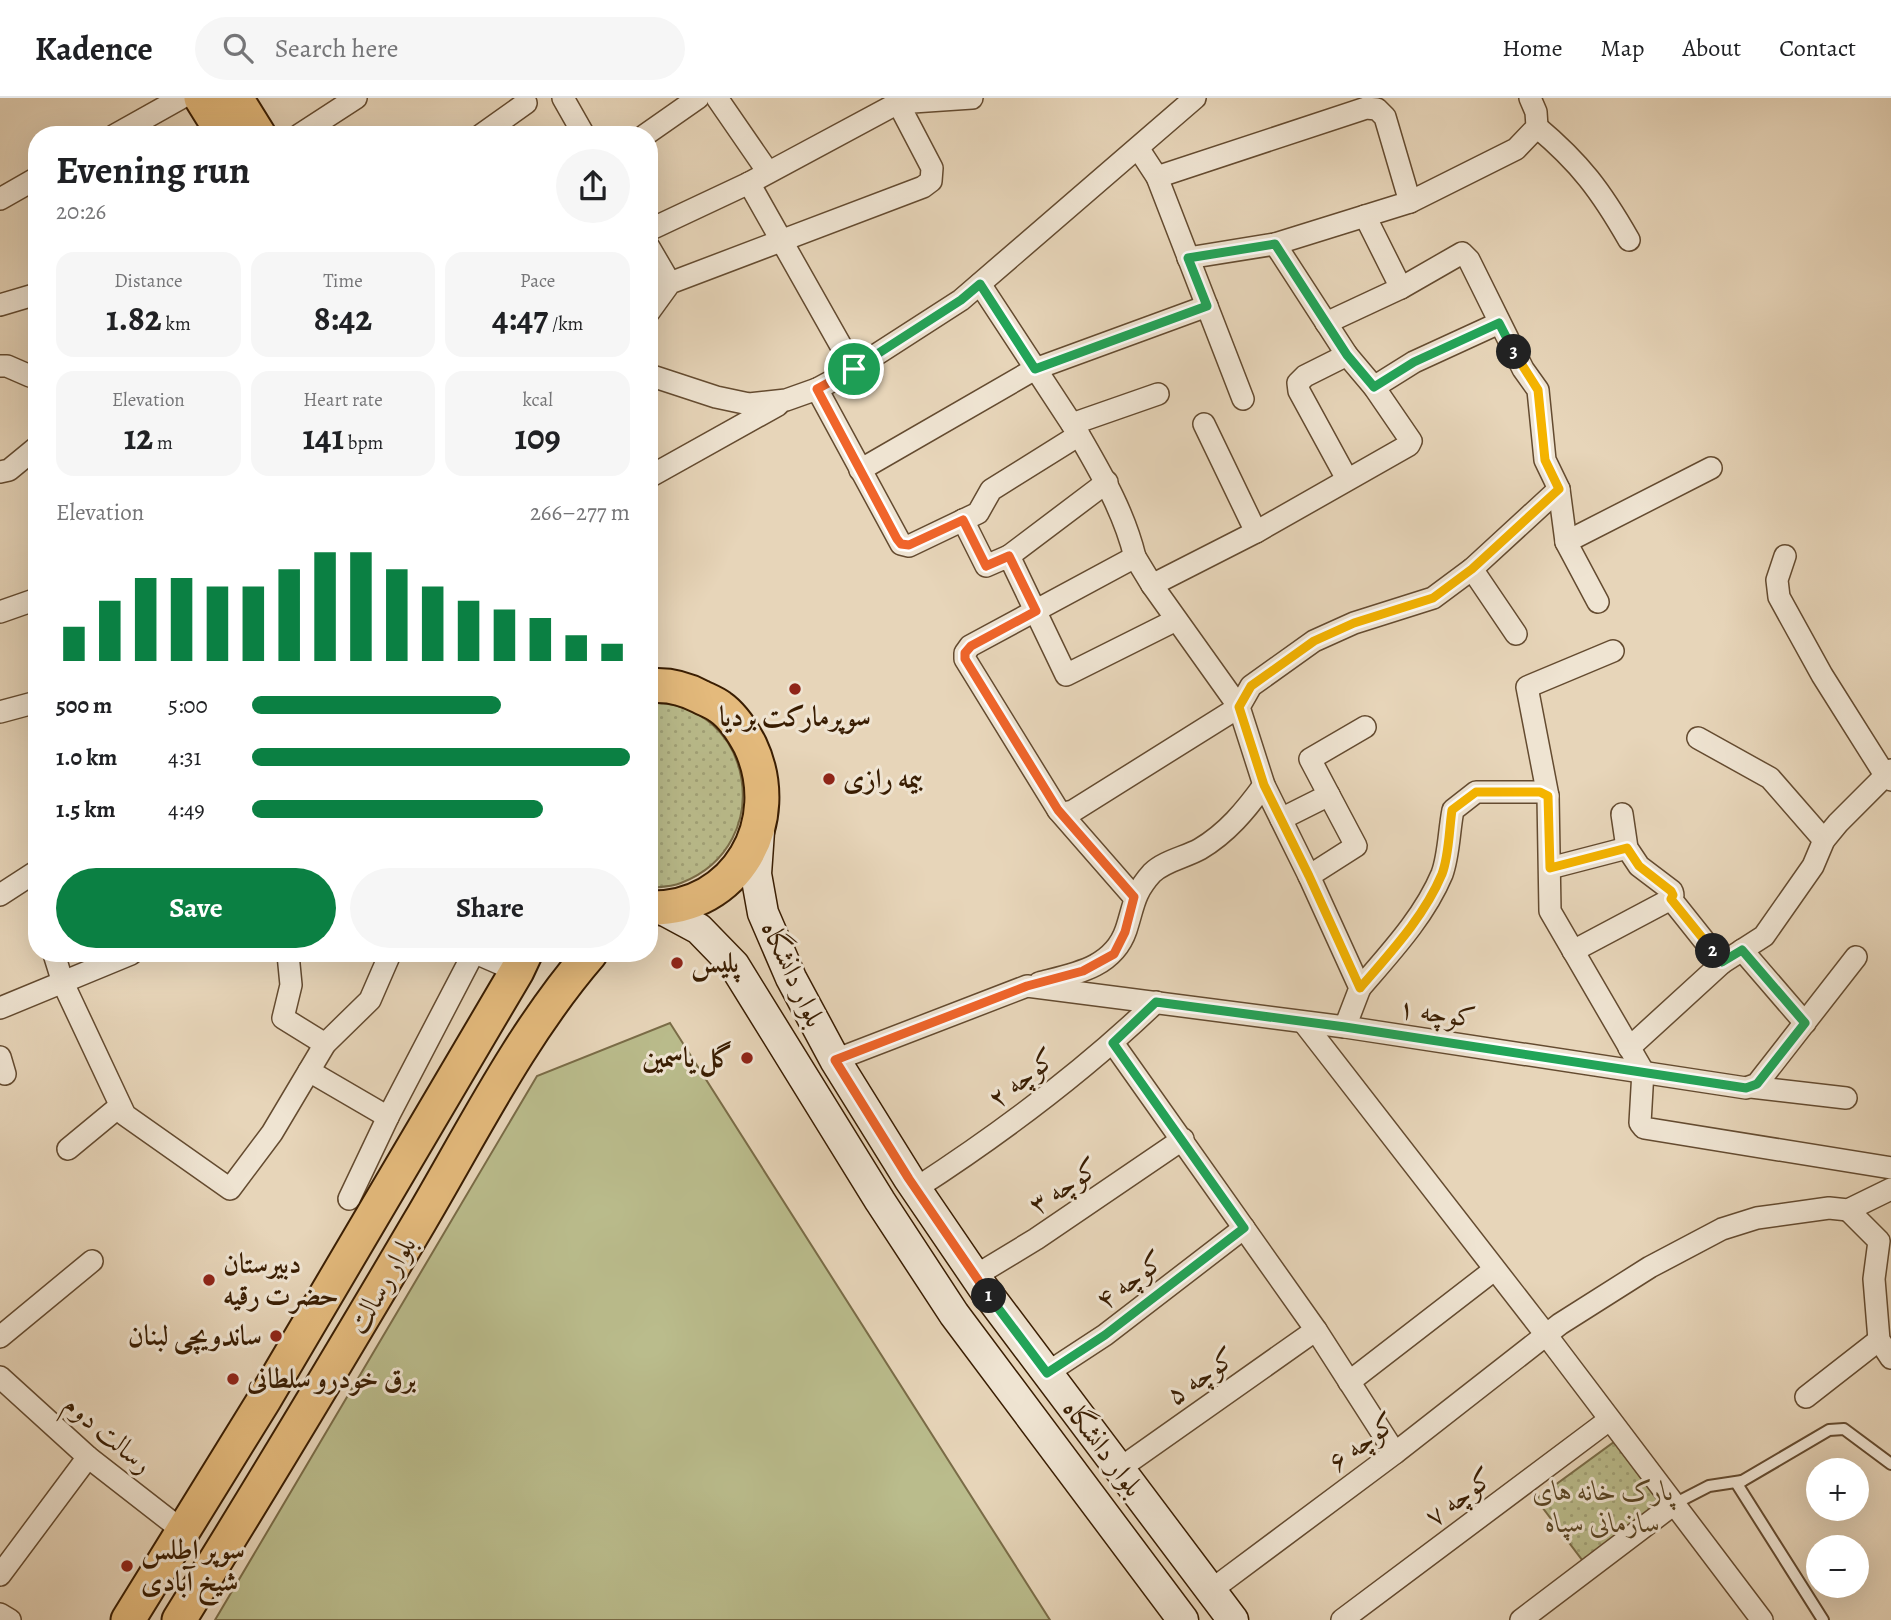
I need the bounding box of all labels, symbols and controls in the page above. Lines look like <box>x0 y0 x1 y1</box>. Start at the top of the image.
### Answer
search box <box>195 17 685 80</box>
text: Kadence <box>35 26 153 71</box>
icon: search <box>219 29 257 67</box>
text: Search here <box>275 31 398 66</box>
text: Home <box>1502 32 1563 64</box>
text: Map <box>1601 32 1645 64</box>
text: About <box>1683 32 1741 64</box>
text: Contact <box>1779 32 1856 64</box>
text: Evening run <box>56 144 250 196</box>
button: share <box>556 149 630 223</box>
text: 20:26 <box>56 196 106 227</box>
text: Distance <box>114 268 182 294</box>
text: Time <box>323 268 363 294</box>
text: Pace <box>520 268 555 294</box>
text: 1.82 <box>106 294 162 342</box>
text: 8:42 <box>314 294 372 342</box>
text: 4:47 <box>492 294 548 342</box>
text: km <box>162 311 191 337</box>
text: /km <box>548 311 583 337</box>
pin: 3 <box>1496 334 1532 370</box>
text: 3 <box>1509 338 1518 364</box>
pin <box>824 339 884 399</box>
icon: arrive <box>835 350 873 388</box>
text: Elevation <box>112 387 185 413</box>
text: Heart rate <box>303 387 383 413</box>
text: kcal <box>522 387 553 413</box>
text: 12 <box>124 413 153 461</box>
text: 141 <box>303 413 344 461</box>
text: 109 <box>514 413 561 461</box>
text: m <box>153 430 173 456</box>
text: bpm <box>344 430 383 456</box>
text: Elevation <box>56 497 144 528</box>
text: 266–277 m <box>530 497 630 528</box>
marker: سوپرمارکت بردیا <box>787 681 803 697</box>
text: 500 m <box>56 690 112 721</box>
text: 5:00 <box>168 690 208 721</box>
place label: سوپرمارکت بردیا <box>719 698 871 736</box>
text: 1.0 km <box>56 742 117 773</box>
text: 4:31 <box>168 742 201 773</box>
place label: بیمه رازی <box>843 760 923 798</box>
marker: بیمه رازی <box>821 771 837 787</box>
text: 1.5 km <box>56 794 116 825</box>
text: 4:49 <box>168 794 205 825</box>
button: Save <box>56 868 336 948</box>
button: Share <box>350 868 630 948</box>
street label: بلوار دانشگاه <box>752 915 834 1033</box>
pin: 2 <box>1696 934 1730 968</box>
text: 2 <box>1708 937 1717 963</box>
place label: پلیس <box>691 944 741 983</box>
marker: پلیس <box>669 955 685 971</box>
street label: کوچه ۱ <box>1396 989 1478 1037</box>
place label: گل یاسمین <box>642 1039 733 1077</box>
street label: کوچه ۲ <box>980 1039 1064 1117</box>
marker: گل یاسمین <box>739 1050 755 1066</box>
street label: کوچه ۳ <box>1021 1149 1107 1223</box>
street label: بلوار رسالت <box>339 1229 425 1341</box>
street label: کوچه ۴ <box>1088 1241 1172 1319</box>
place label: دبیرستان حضرت رقیه <box>223 1245 339 1315</box>
marker: دبیرستان حضرت رقیه <box>201 1272 217 1288</box>
pin: 1 <box>972 1278 1006 1314</box>
text: 1 <box>985 1282 992 1308</box>
place label: ساندویچی لبنان <box>128 1317 262 1355</box>
marker: ساندویچی لبنان <box>268 1328 284 1344</box>
street label: کوچه ۵ <box>1158 1338 1244 1414</box>
place label: برق خودرو سلطانی <box>246 1360 416 1398</box>
marker: برق خودرو سلطانی <box>225 1371 241 1387</box>
street label: رسالت دوم <box>52 1386 160 1486</box>
street label: بلوار دانشگاه <box>1054 1391 1152 1505</box>
street label: کوچه ۶ <box>1320 1403 1404 1481</box>
street label: کوچه ۷ <box>1417 1458 1501 1536</box>
map controls <box>1806 1458 1869 1598</box>
button: + <box>1806 1458 1869 1521</box>
park label: پارک خانه های سازمانی سپاه <box>1532 1472 1677 1542</box>
place label: سوپر اطلس شیخ آبادی <box>141 1531 245 1607</box>
button: − <box>1806 1535 1869 1598</box>
marker: سوپر اطلس شیخ آبادی <box>119 1558 135 1574</box>

